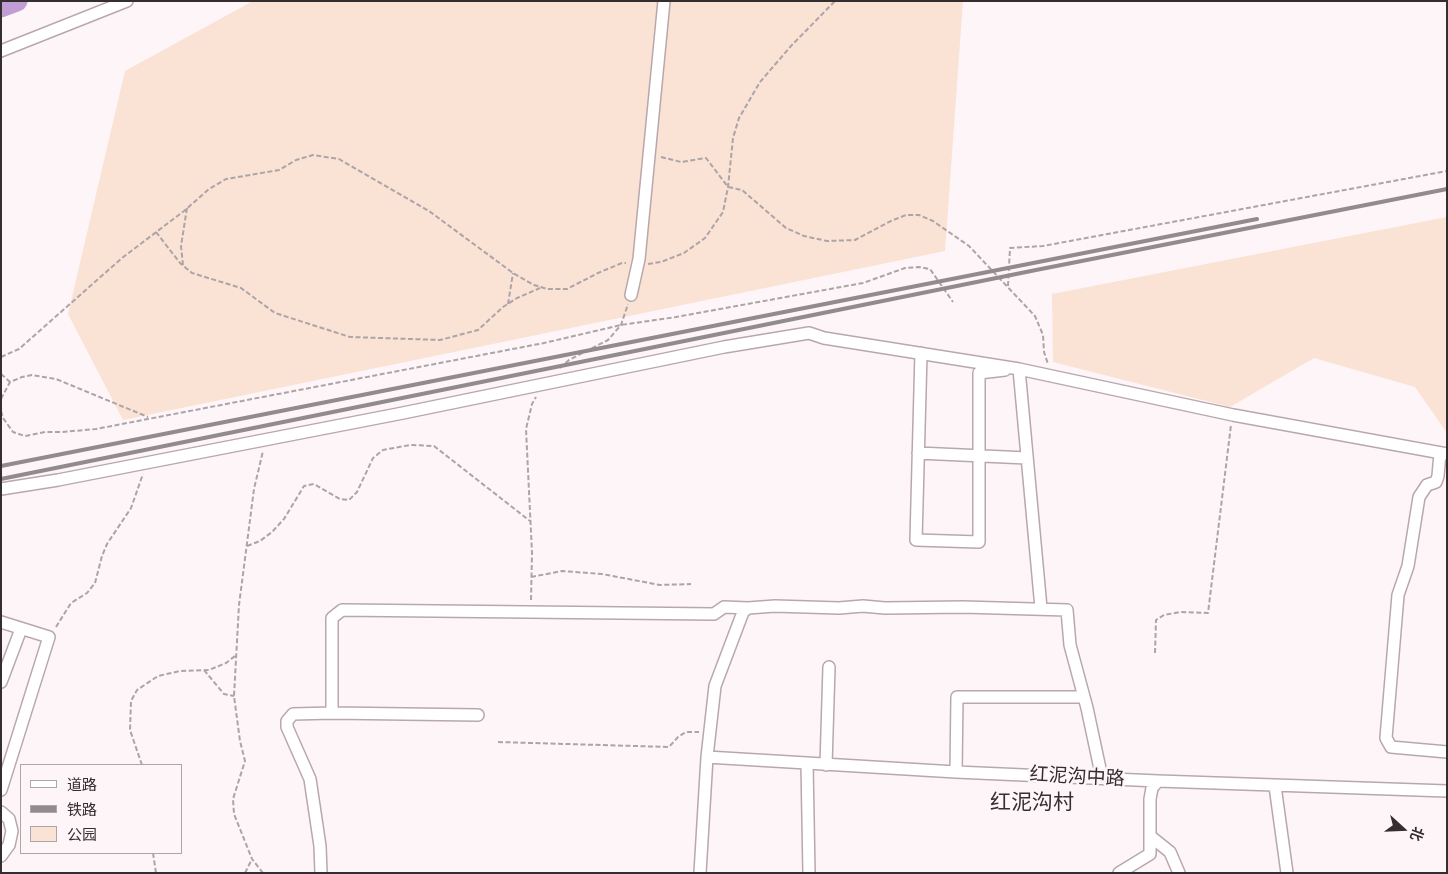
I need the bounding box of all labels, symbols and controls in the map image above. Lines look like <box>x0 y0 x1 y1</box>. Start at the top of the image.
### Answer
street label: 红泥沟中路 <box>1029 763 1125 791</box>
legend <box>20 764 182 854</box>
text: 道路 <box>67 775 97 794</box>
district label: 红泥沟村 <box>990 790 1074 816</box>
text: 铁路 <box>67 800 97 819</box>
north arrow <box>1378 804 1428 854</box>
text: 北 <box>1406 824 1428 844</box>
text: 公园 <box>67 825 97 844</box>

